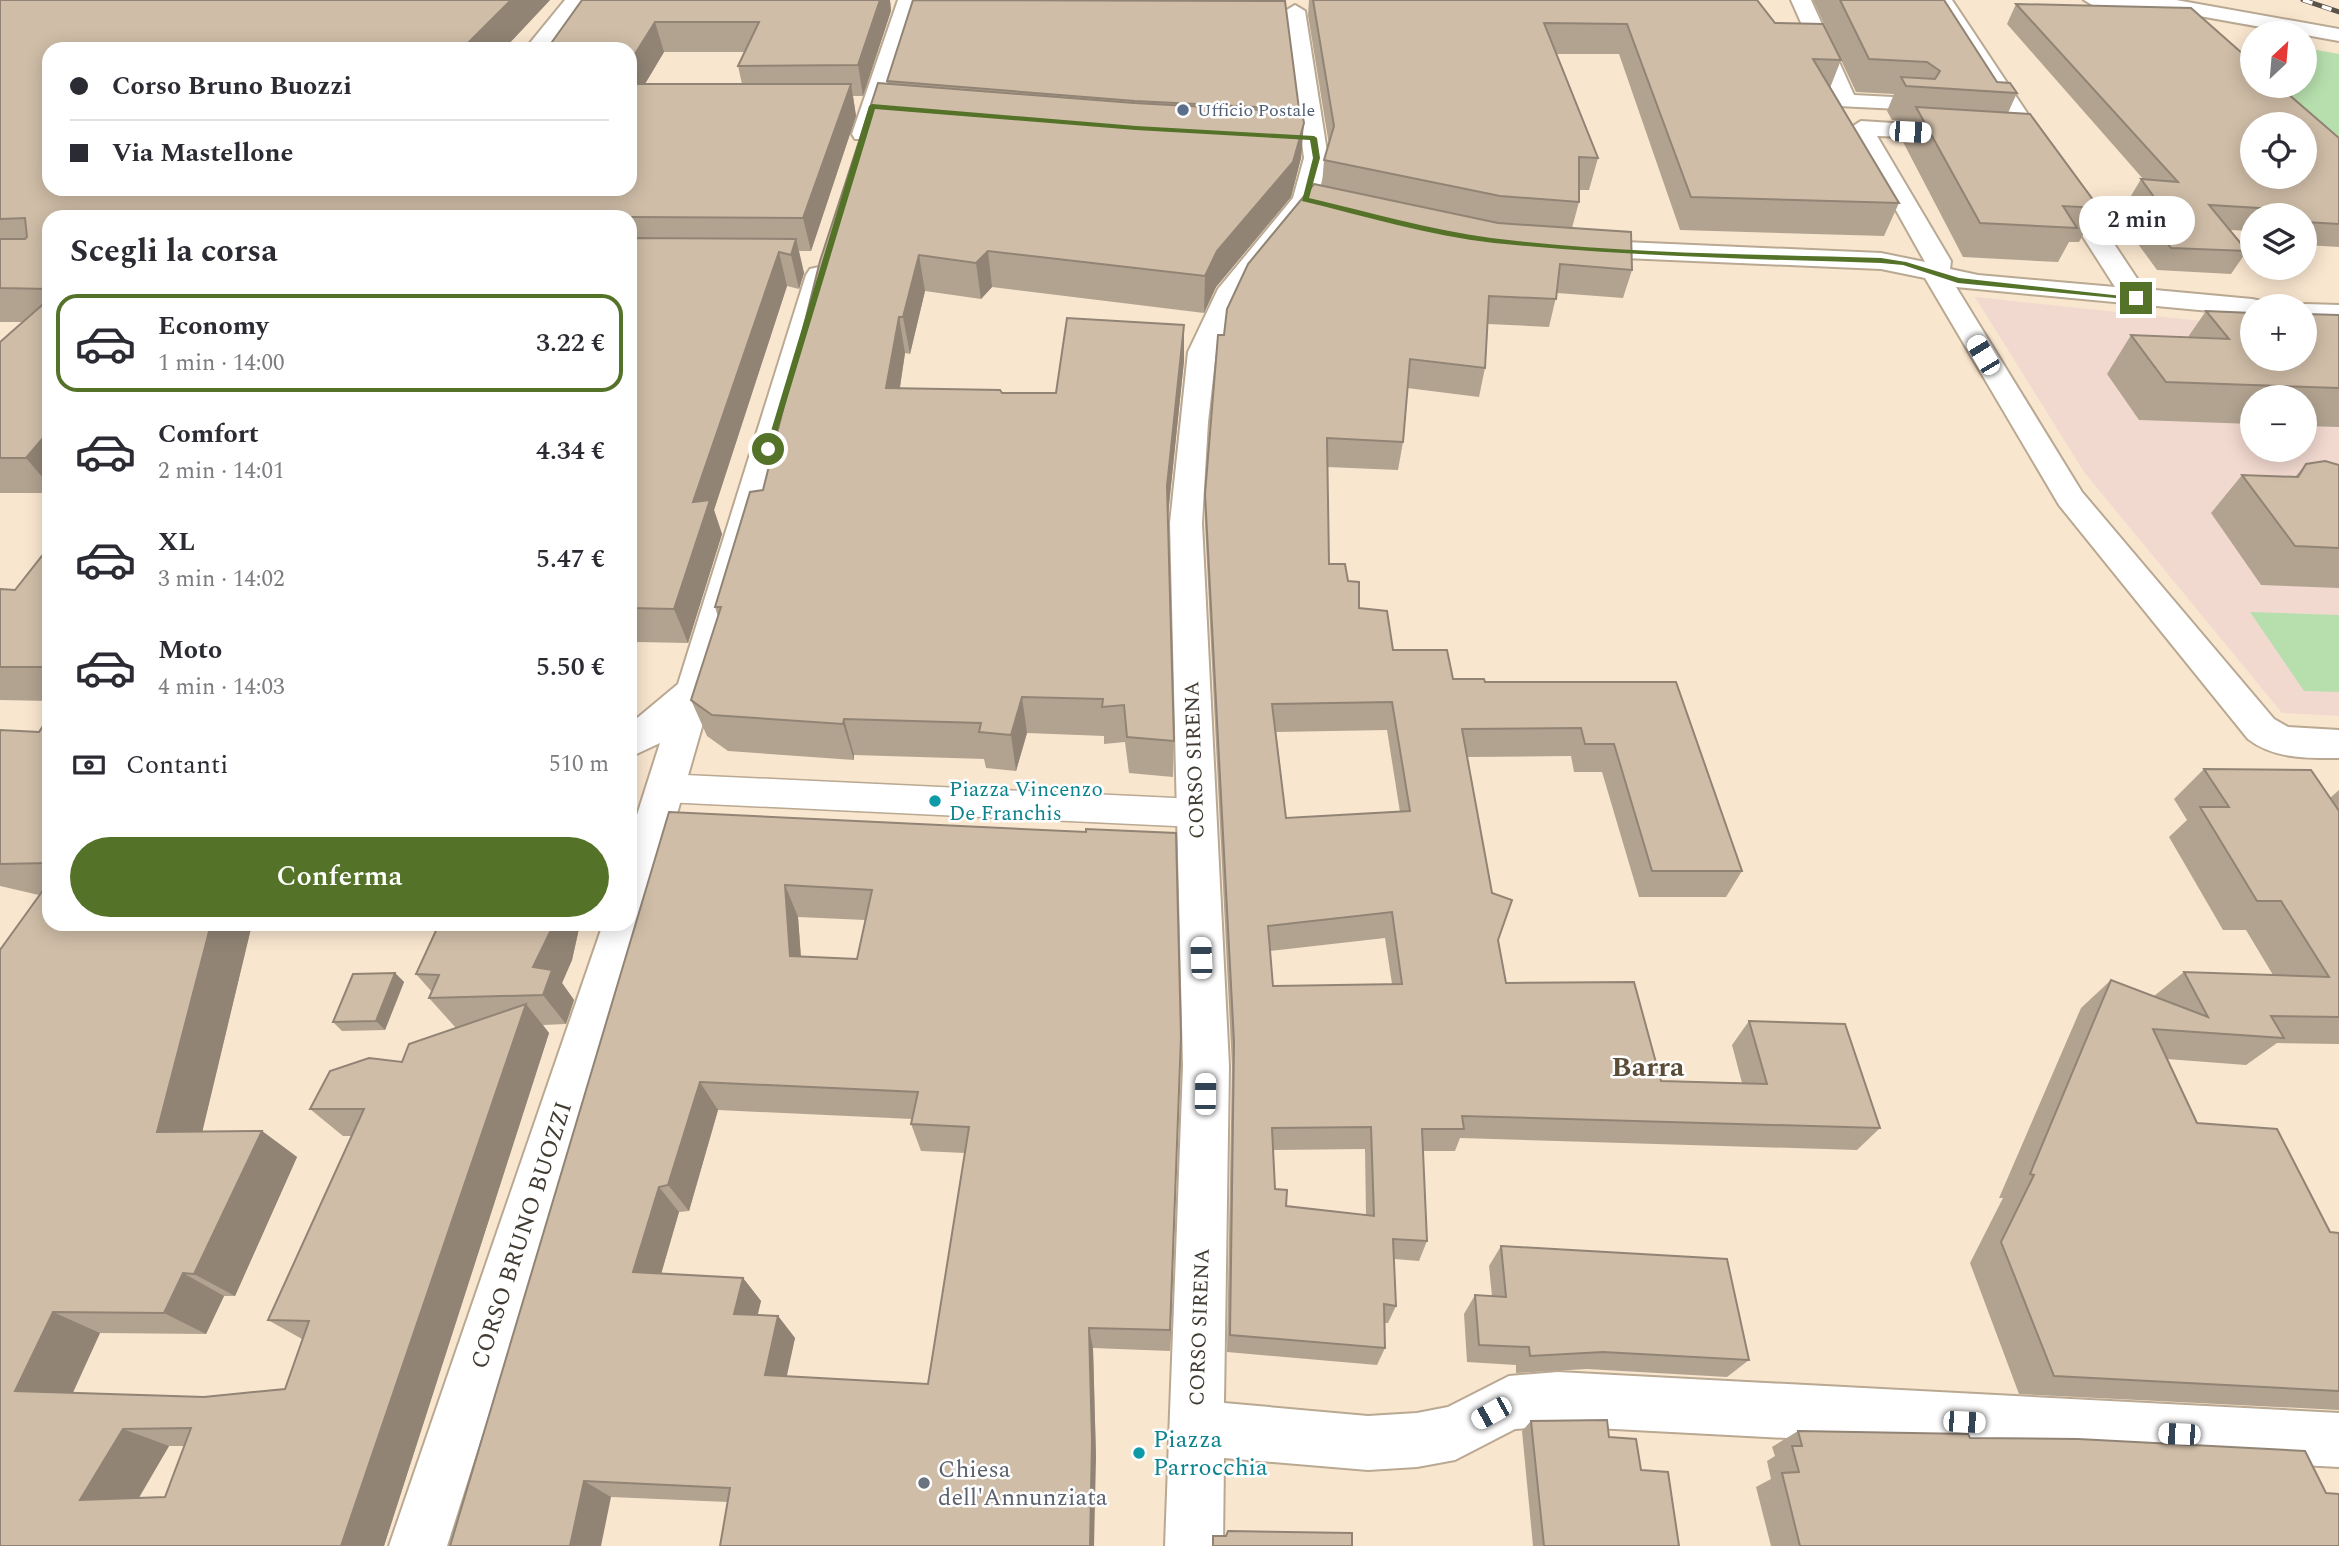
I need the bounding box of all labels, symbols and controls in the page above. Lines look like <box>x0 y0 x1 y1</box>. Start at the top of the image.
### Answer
north arrow <box>2240 21 2317 98</box>
map controls <box>2240 21 2317 462</box>
text: Corso Bruno Buozzi <box>112 66 352 106</box>
place label: Ufficio Postale <box>1197 97 1315 124</box>
marker: Ufficio Postale <box>1175 102 1191 118</box>
button: locate <box>2240 112 2317 189</box>
car <box>1889 120 1932 144</box>
text: Via Mastellone <box>112 133 293 173</box>
callout: 2 min <box>2078 196 2194 246</box>
text: 2 min <box>2107 203 2167 238</box>
button: layers <box>2240 203 2317 280</box>
text: Scegli la corsa <box>70 227 278 276</box>
route end <box>2120 282 2152 314</box>
button: + <box>2240 294 2317 371</box>
text: Economy <box>158 306 268 346</box>
icon: car <box>74 312 137 375</box>
text: 3.22 € <box>536 323 605 363</box>
car <box>1964 332 2003 378</box>
text: 1 min · 14:00 <box>158 346 285 381</box>
button: − <box>2240 385 2317 462</box>
text: Comfort <box>158 414 259 454</box>
icon: car <box>74 420 137 483</box>
text: 4.34 € <box>536 431 605 471</box>
route start <box>752 433 784 465</box>
text: 2 min · 14:01 <box>158 454 285 489</box>
text: XL <box>158 522 195 562</box>
icon: car <box>74 528 137 591</box>
text: 5.47 € <box>536 539 605 579</box>
text: 3 min · 14:02 <box>158 562 285 597</box>
text: Moto <box>158 630 222 670</box>
icon: car <box>74 636 137 699</box>
text: 5.50 € <box>536 647 605 687</box>
text: 4 min · 14:03 <box>158 670 285 705</box>
street label: CORSO SIRENA <box>1176 680 1214 840</box>
text: Contanti <box>126 745 228 785</box>
icon: cash <box>70 746 108 784</box>
text: 510 m <box>549 747 609 782</box>
place label: Piazza Vincenzo De Franchis <box>949 774 1103 830</box>
marker: Piazza Vincenzo De Franchis <box>927 793 943 809</box>
button: Conferma <box>70 837 609 917</box>
car <box>1190 937 1213 979</box>
district label: Barra <box>1612 1046 1685 1089</box>
car <box>1195 1073 1216 1115</box>
street label: CORSO BRUNO BUOZZI <box>462 1097 582 1374</box>
street label: CORSO SIRENA <box>1181 1247 1219 1407</box>
car <box>1468 1394 1515 1432</box>
car <box>1943 1410 1986 1434</box>
place label: Piazza Parrocchia <box>1153 1422 1268 1486</box>
car <box>2158 1423 2201 1445</box>
marker: Piazza Parrocchia <box>1131 1445 1147 1461</box>
place label: Chiesa dell'Annunziata <box>938 1452 1108 1516</box>
marker: Chiesa dell'Annunziata <box>916 1475 932 1491</box>

